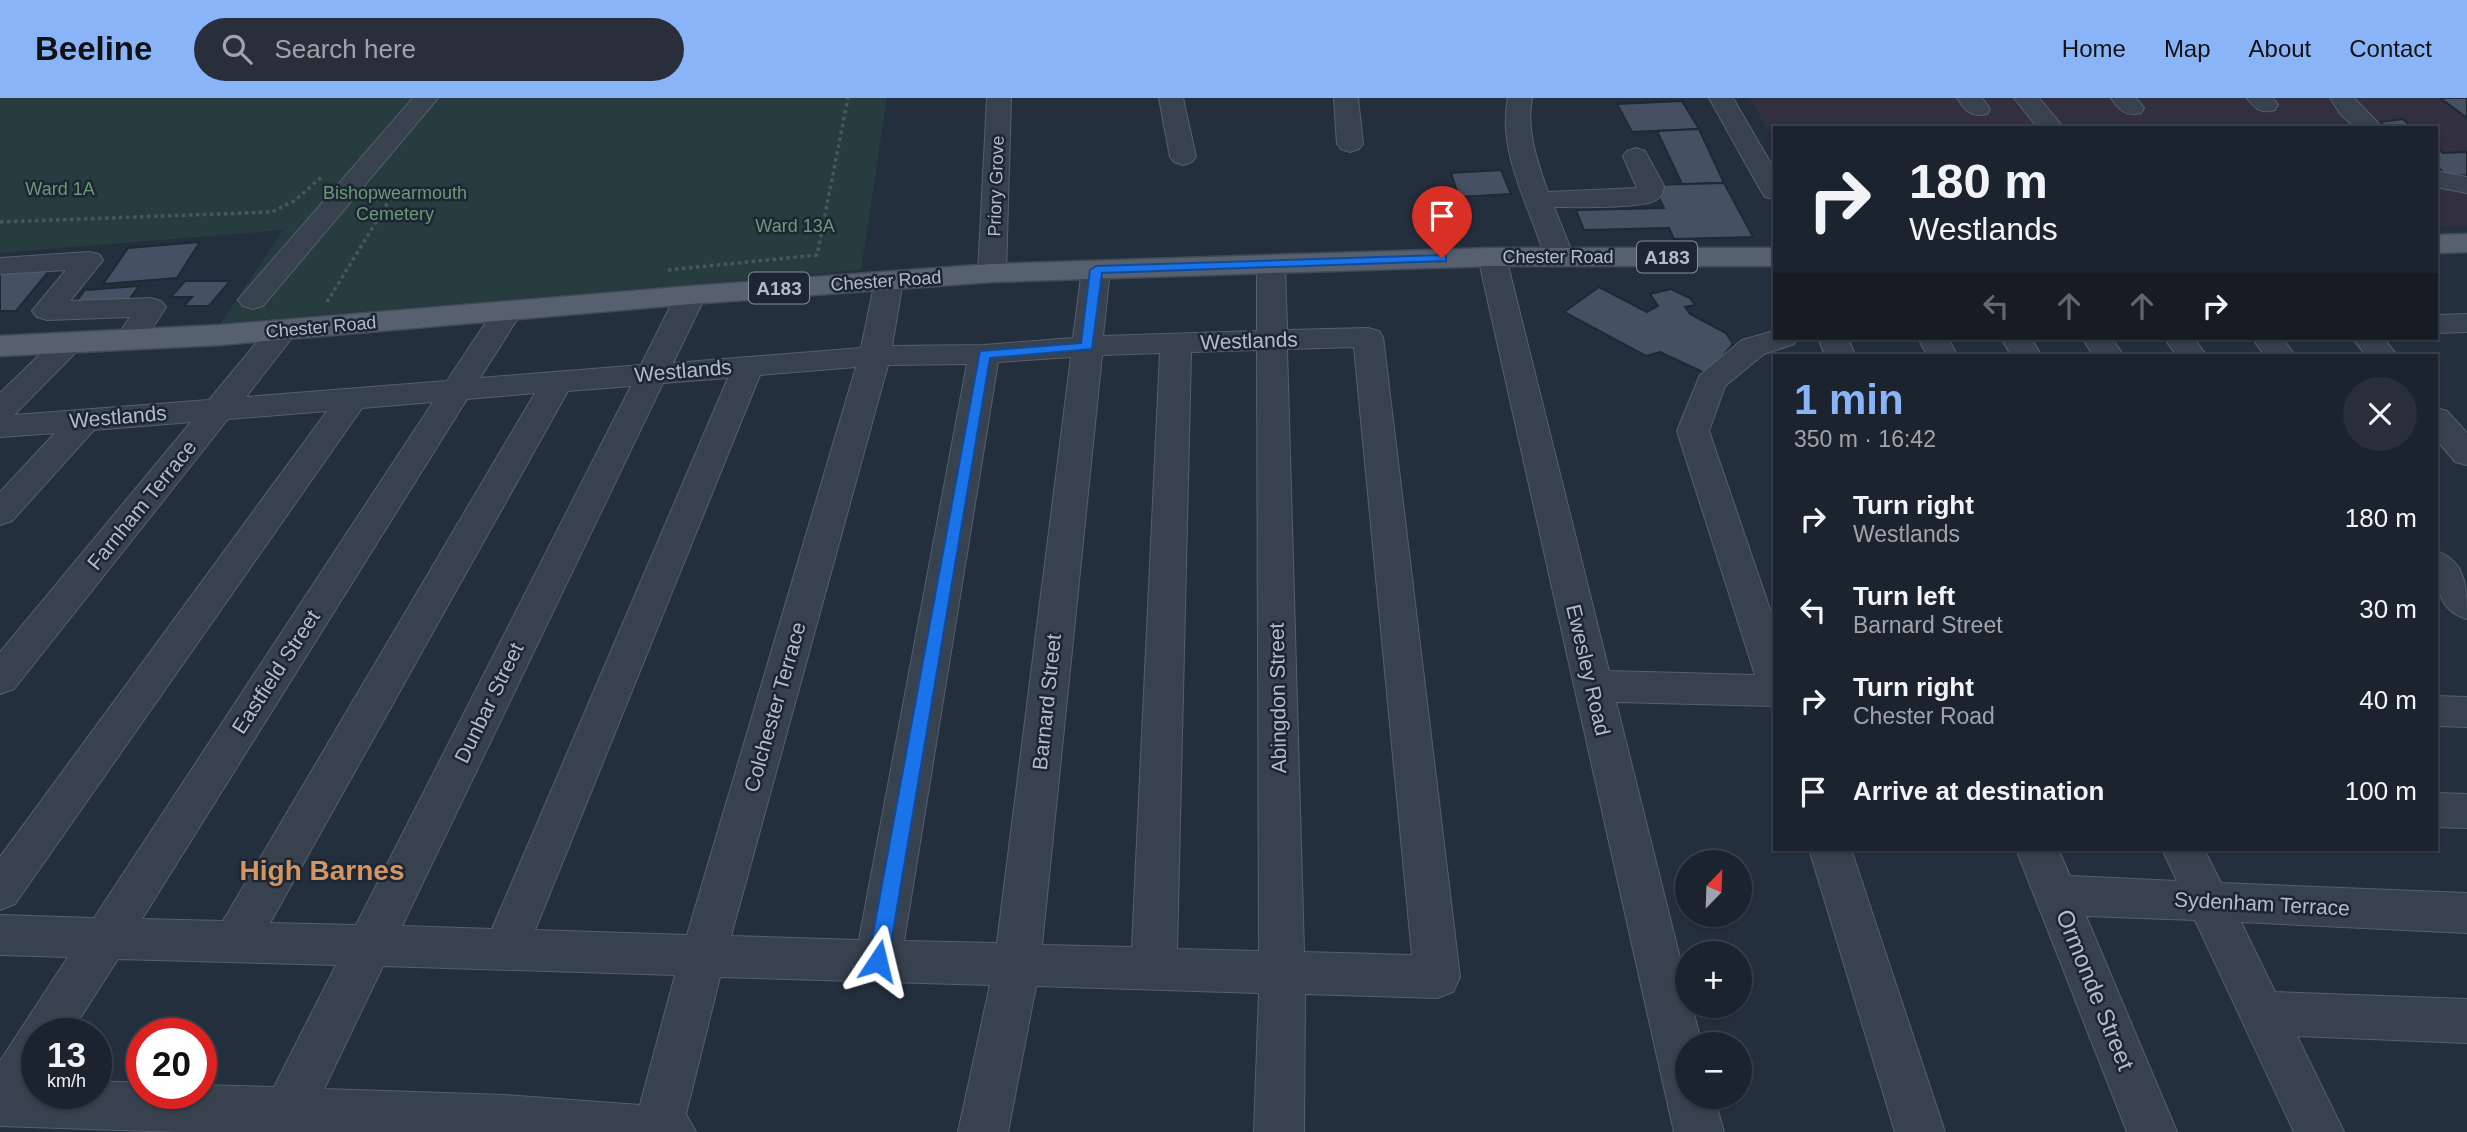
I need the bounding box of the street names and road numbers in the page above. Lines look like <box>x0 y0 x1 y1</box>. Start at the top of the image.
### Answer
street label: Priory Grove <box>984 135 1008 237</box>
road number: A183 <box>1637 242 1697 272</box>
street label: Chester Road <box>1502 247 1614 267</box>
street label: Chester Road <box>830 267 942 295</box>
road number: A183 <box>749 272 809 304</box>
street label: Chester Road <box>265 312 377 342</box>
street label: Westlands <box>1200 327 1298 354</box>
street label: Westlands <box>633 355 733 386</box>
street label: Westlands <box>68 401 168 432</box>
street label: Farnham Terrace <box>82 435 201 574</box>
street label: Ewesley Road <box>1562 602 1615 738</box>
street label: Eastfield Street <box>227 606 324 738</box>
street label: Colchester Terrace <box>739 619 810 795</box>
street label: Abingdon Street <box>1265 622 1290 774</box>
street label: Barnard Street <box>1028 633 1065 771</box>
street label: Dunbar Street <box>450 639 528 767</box>
street label: Sydenham Terrace <box>2174 887 2350 920</box>
street label: Ormonde Street <box>2051 906 2140 1074</box>

